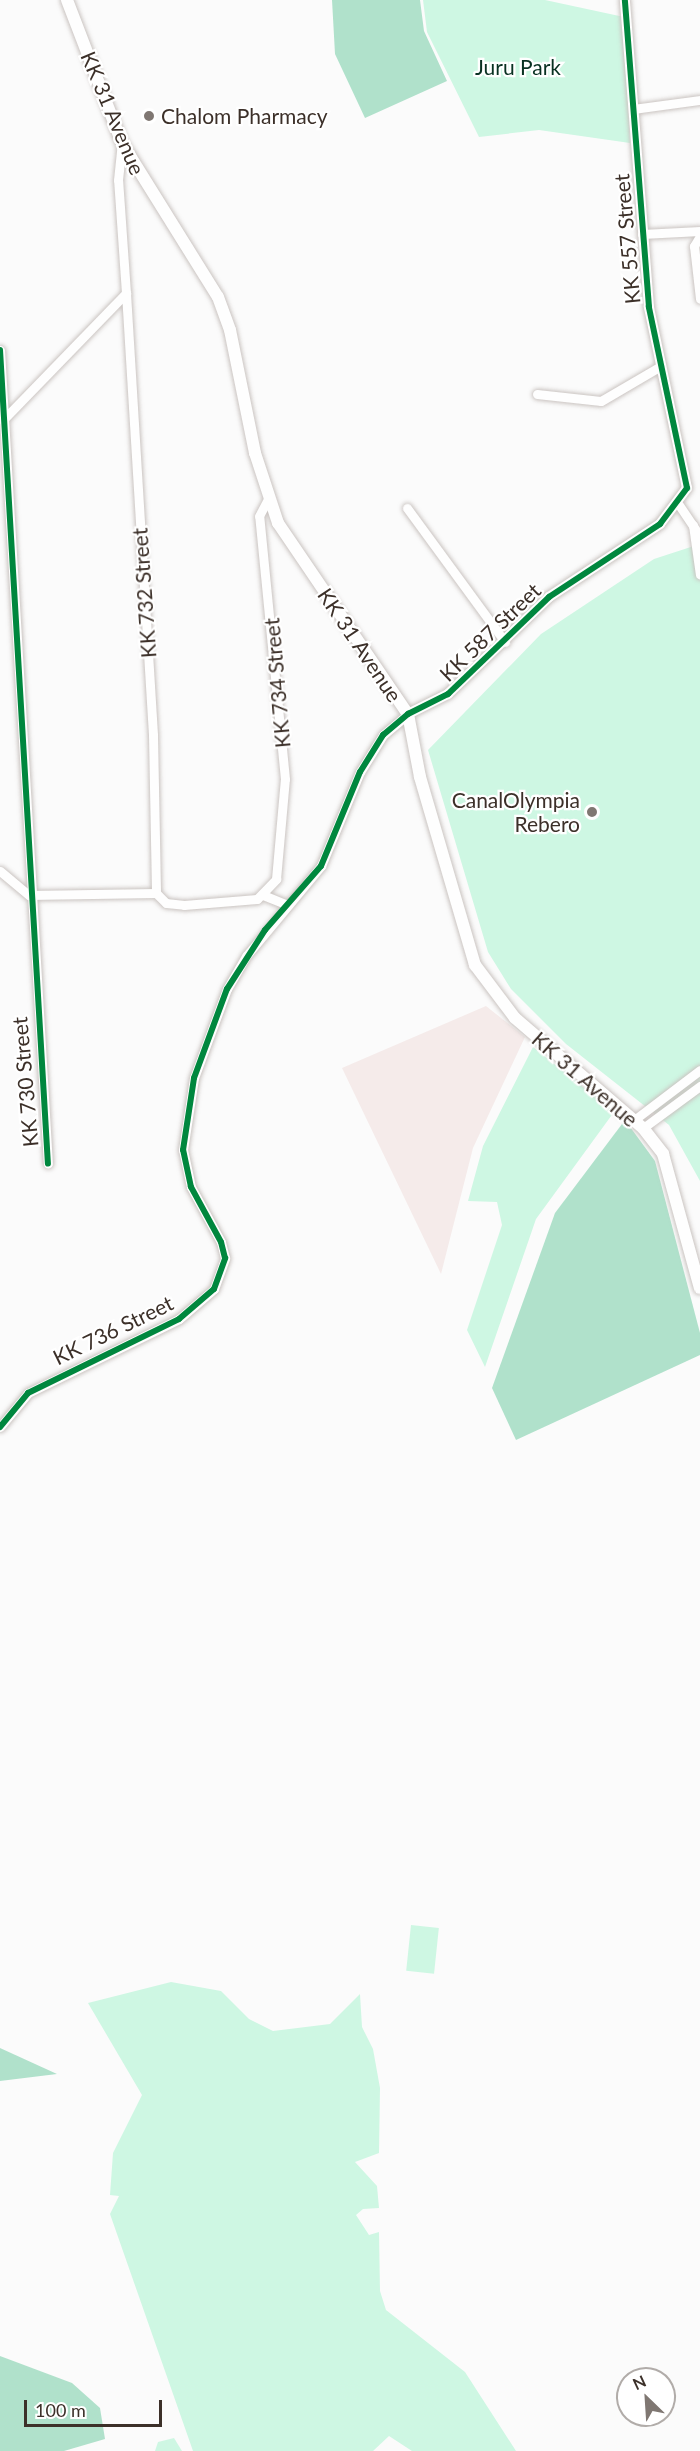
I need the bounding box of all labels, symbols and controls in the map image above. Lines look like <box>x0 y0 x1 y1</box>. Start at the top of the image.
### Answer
street label: KK 31 Avenue <box>76 47 150 179</box>
park label: Juru Park <box>475 54 561 80</box>
place label: Chalom Pharmacy <box>161 103 328 129</box>
marker: Chalom Pharmacy <box>142 109 156 123</box>
street label: KK 557 Street <box>609 173 645 305</box>
street label: KK 732 Street <box>127 527 161 659</box>
street label: KK 587 Street <box>434 578 546 686</box>
street label: KK 31 Avenue <box>313 583 407 707</box>
street label: KK 734 Street <box>259 617 295 749</box>
place label: CanalOlympia Rebero <box>452 787 580 837</box>
marker: CanalOlympia Rebero <box>585 805 599 819</box>
street label: KK 730 Street <box>7 1016 43 1148</box>
street label: KK 31 Avenue <box>527 1026 643 1132</box>
street label: KK 736 Street <box>49 1290 177 1370</box>
north arrow <box>616 2367 676 2427</box>
text: N <box>629 2371 649 2393</box>
scale bar <box>27 2388 165 2426</box>
text: 100 m <box>35 2399 86 2421</box>

